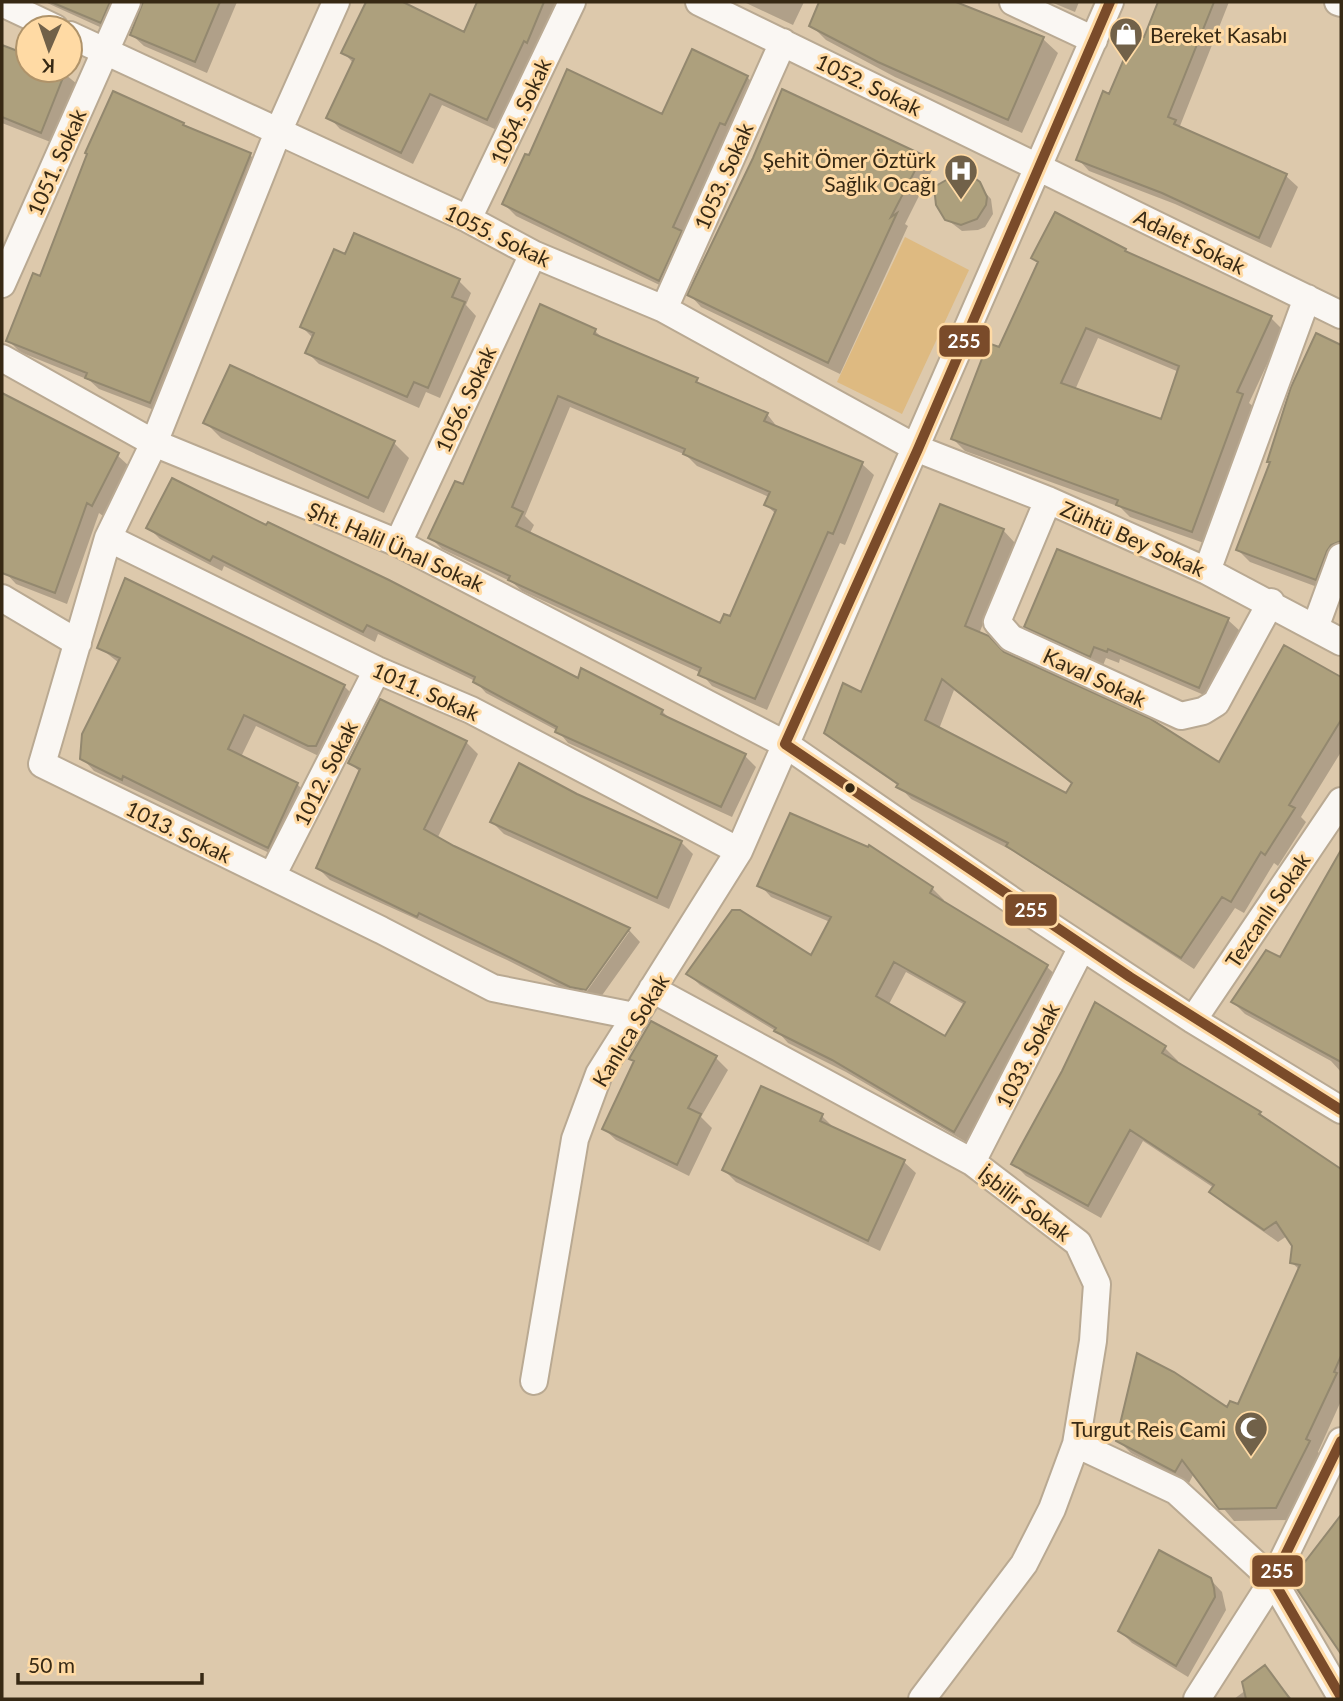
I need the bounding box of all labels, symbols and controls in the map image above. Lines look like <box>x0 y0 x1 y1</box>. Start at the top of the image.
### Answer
north arrow <box>14 14 84 84</box>
shop icon: Bereket Kasabı <box>1107 15 1145 64</box>
place label: Bereket Kasabı <box>1150 22 1287 47</box>
street label: 1052. Sokak <box>812 48 926 120</box>
street label: 1054. Sokak <box>485 54 556 168</box>
text: K <box>41 55 55 78</box>
street label: 1051. Sokak <box>21 105 91 219</box>
street label: 1053. Sokak <box>688 119 758 233</box>
place label: Şehit Ömer Öztürk Sağlık Ocağı <box>763 147 936 196</box>
hospital icon: Şehit Ömer Öztürk Sağlık Ocağı <box>942 152 980 201</box>
street label: 1055. Sokak <box>441 199 555 271</box>
street label: Adalet Sokak <box>1131 203 1250 279</box>
line badge: 255 <box>938 324 991 358</box>
text: 255 <box>947 329 981 352</box>
street label: 1056. Sokak <box>430 342 501 456</box>
street label: Zühtü Bey Sokak <box>1057 495 1209 581</box>
street label: Şht. Halil Ünal Sokak <box>304 496 488 596</box>
street label: Kaval Sokak <box>1040 642 1151 712</box>
street label: 1011. Sokak <box>369 656 483 726</box>
street label: 1012. Sokak <box>288 716 362 829</box>
unlabelled marker <box>843 781 857 795</box>
street label: 1013. Sokak <box>122 795 236 867</box>
street label: Tezcanlı Sokak <box>1220 848 1315 972</box>
line badge: 255 <box>1004 893 1058 927</box>
text: 255 <box>1014 898 1048 921</box>
street label: Kanlıca Sokak <box>587 969 674 1091</box>
street label: 1033. Sokak <box>990 998 1064 1111</box>
street label: İşbilir Sokak <box>974 1160 1076 1246</box>
mosque icon: Turgut Reis Cami <box>1232 1409 1270 1458</box>
place label: Turgut Reis Cami <box>1071 1416 1226 1441</box>
line badge: 255 <box>1251 1554 1304 1588</box>
text: 255 <box>1260 1559 1294 1582</box>
scale bar <box>18 1642 201 1686</box>
text: 50 m <box>28 1652 75 1677</box>

